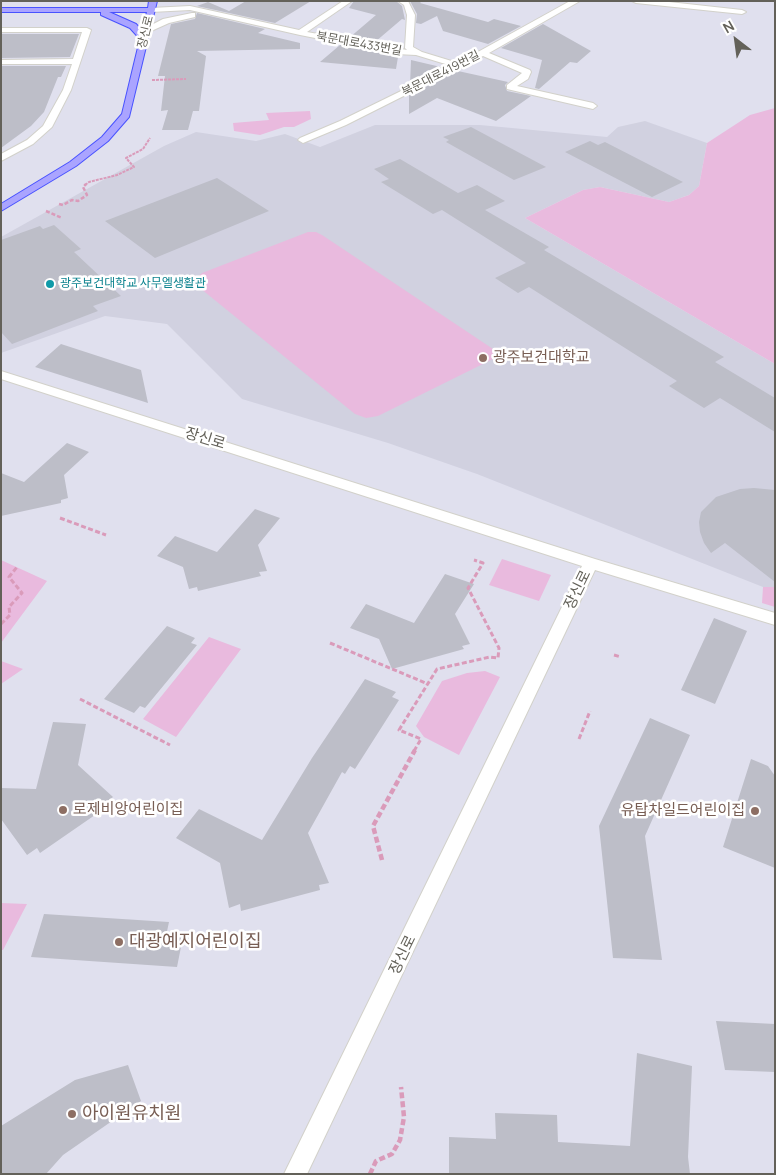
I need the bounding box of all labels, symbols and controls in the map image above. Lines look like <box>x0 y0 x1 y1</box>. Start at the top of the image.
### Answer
street label: 장신로 <box>135 14 157 50</box>
north arrow <box>711 15 761 65</box>
text: N <box>719 16 737 37</box>
street label: 북문대로433번길 <box>315 29 403 59</box>
street label: 북문대로419번길 <box>400 48 482 100</box>
place label: 광주보건대학교 사무엘생활관 <box>60 277 206 291</box>
marker: 광주보건대학교 사무엘생활관 <box>44 278 56 290</box>
place label: 광주보건대학교 <box>493 349 590 367</box>
marker: 광주보건대학교 <box>477 352 489 364</box>
street label: 장신로 <box>183 424 227 454</box>
street label: 장신로 <box>561 567 595 613</box>
place label: 로제비앙어린이집 <box>73 801 183 819</box>
place label: 유탑차일드어린이집 <box>621 802 745 820</box>
marker: 로제비앙어린이집 <box>57 804 69 816</box>
marker: 유탑차일드어린이집 <box>749 805 761 817</box>
place label: 대광예지어린이집 <box>129 931 261 953</box>
street label: 장신로 <box>386 932 420 978</box>
marker: 대광예지어린이집 <box>113 936 125 948</box>
place label: 아이원유치원 <box>82 1103 181 1125</box>
marker: 아이원유치원 <box>66 1108 78 1120</box>

